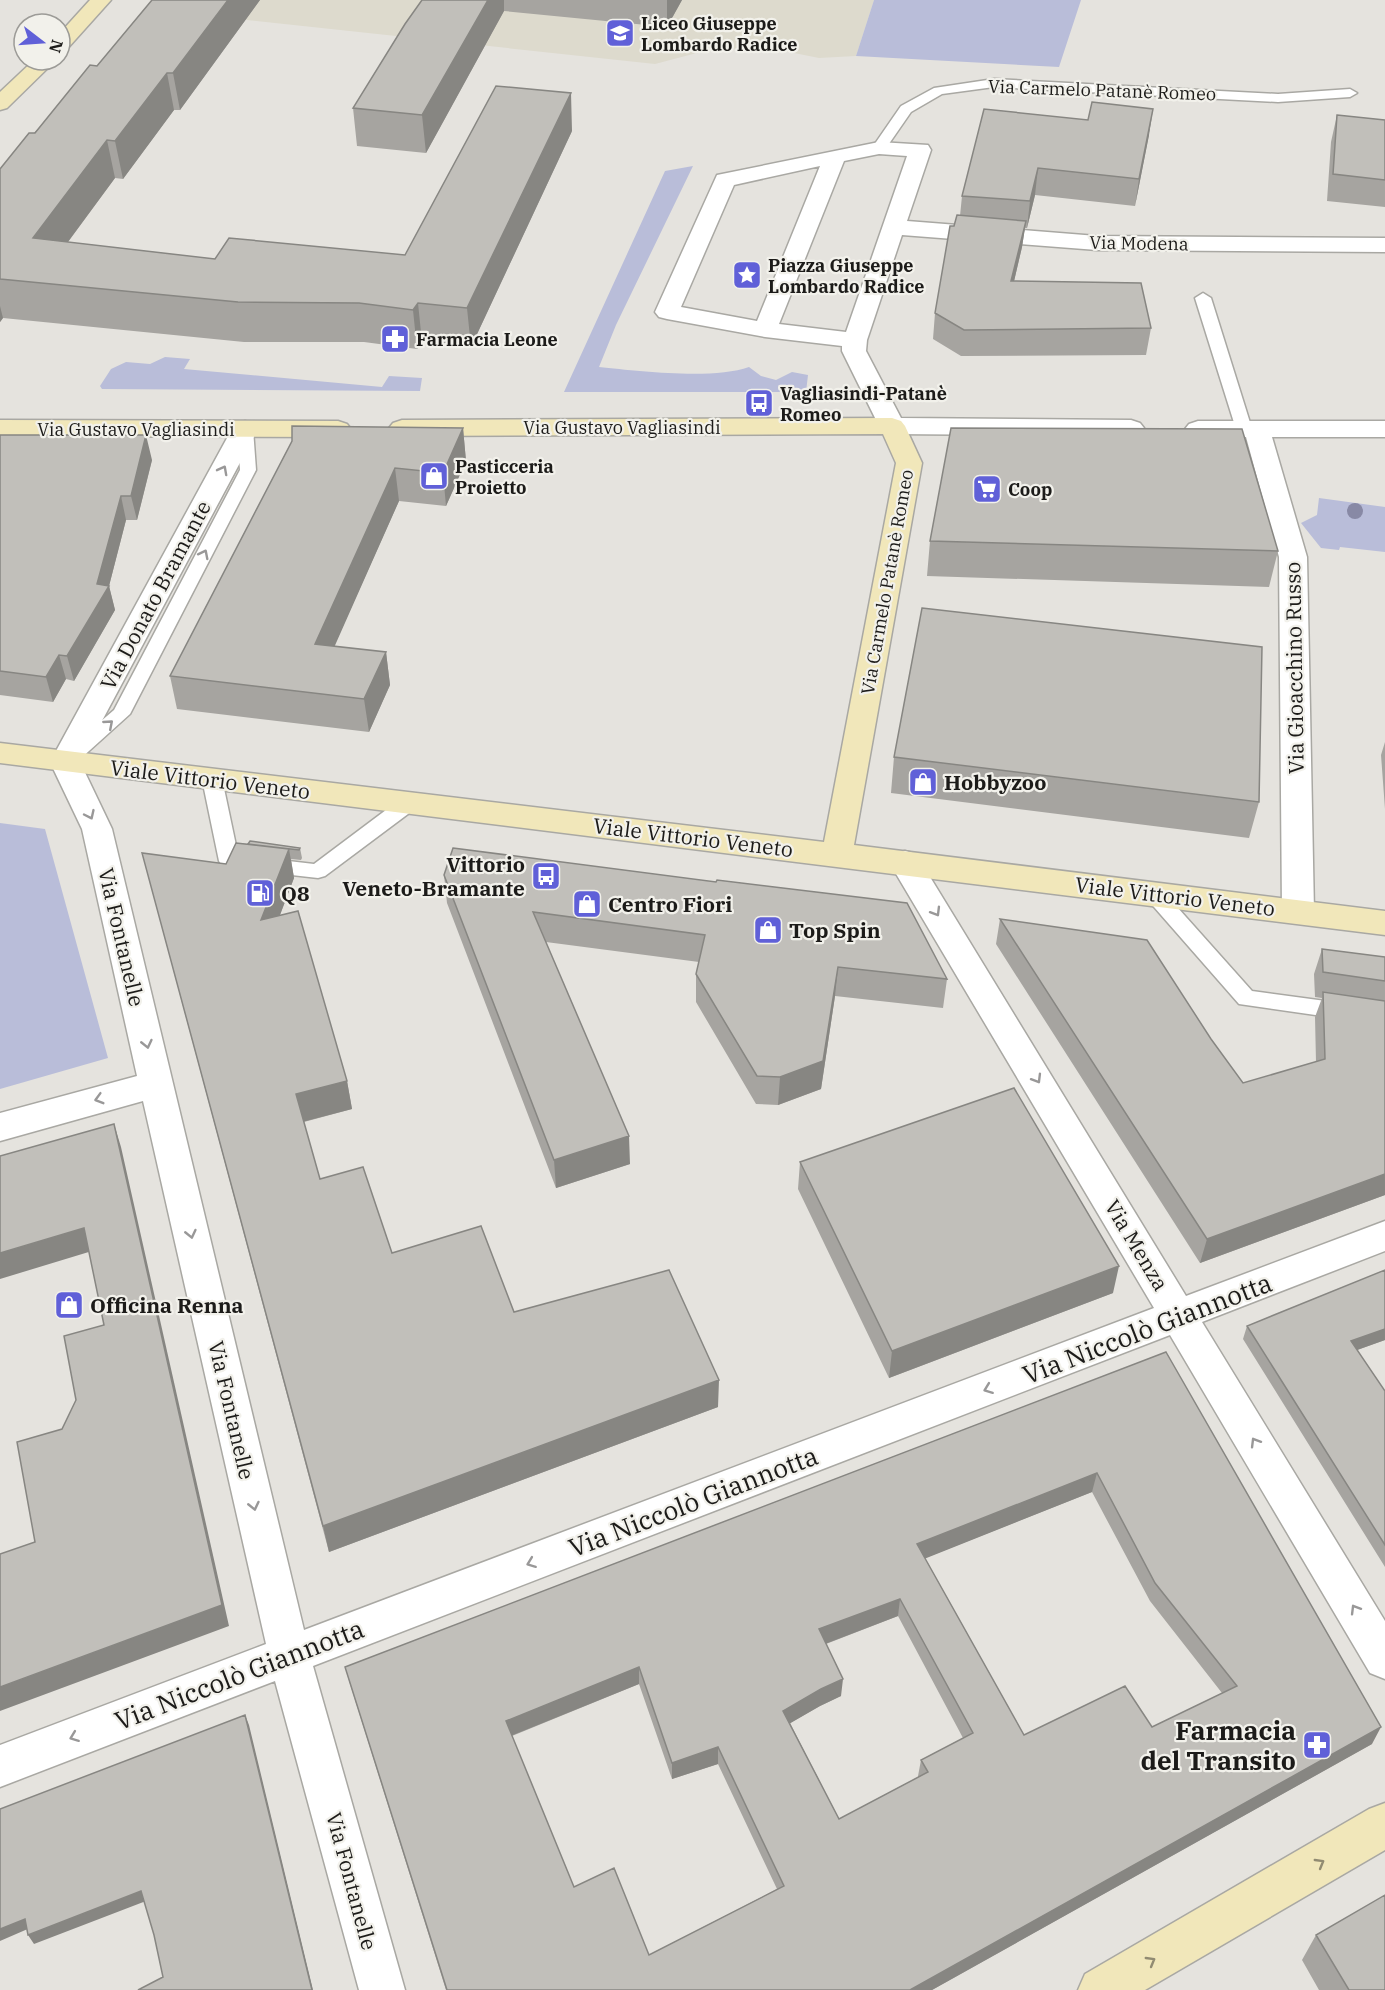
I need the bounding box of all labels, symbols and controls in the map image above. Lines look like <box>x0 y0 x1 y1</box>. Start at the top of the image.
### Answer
north arrow <box>12 12 72 72</box>
place label: Liceo Giuseppe Lombardo Radice <box>641 12 797 56</box>
school or university icon: Liceo Giuseppe Lombardo Radice <box>604 17 636 49</box>
text: N <box>45 37 68 55</box>
street label: Via Carmelo Patanè Romeo <box>988 75 1216 105</box>
street label: Via Modena <box>1089 231 1189 255</box>
place label: Piazza Giuseppe Lombardo Radice <box>768 254 924 298</box>
place icon: Piazza Giuseppe Lombardo Radice <box>731 259 763 291</box>
pharmacy icon: Farmacia Leone <box>379 323 411 355</box>
place label: Farmacia Leone <box>416 328 558 351</box>
place label: Vagliasindi-Patanè Romeo <box>780 382 947 426</box>
bus stop icon: Vagliasindi-Patanè Romeo <box>743 387 775 419</box>
street label: Via Gustavo Vagliasindi <box>523 416 721 439</box>
street label: Via Gustavo Vagliasindi <box>37 418 235 441</box>
place label: Pasticceria Proietto <box>455 455 554 499</box>
shop icon: Pasticceria Proietto <box>418 460 450 492</box>
one-way arrow <box>216 466 227 477</box>
street label: Via Carmelo Patanè Romeo <box>856 468 918 696</box>
supermarket icon: Coop <box>971 473 1003 505</box>
place label: Coop <box>1008 478 1052 501</box>
street label: Via Donato Bramante <box>93 496 217 694</box>
one-way arrow <box>197 550 208 561</box>
street label: Via Gioacchino Russo <box>1278 562 1310 774</box>
one-way arrow <box>102 720 113 731</box>
street label: Viale Vittorio Veneto <box>108 753 312 805</box>
shop icon: Hobbyzoo <box>907 766 939 798</box>
place label: Hobbyzoo <box>944 768 1046 796</box>
one-way arrow <box>83 808 95 819</box>
street label: Viale Vittorio Veneto <box>591 811 795 863</box>
place label: Vittorio Veneto-Bramante <box>342 850 525 902</box>
bus stop icon: Vittorio Veneto-Bramante <box>530 860 562 892</box>
street label: Via Fontanelle <box>92 865 152 1009</box>
street label: Viale Vittorio Veneto <box>1073 870 1277 922</box>
fuel station icon: Q8 <box>244 877 276 909</box>
place label: Q8 <box>281 879 310 907</box>
shop icon: Centro Fiori <box>571 888 603 920</box>
place label: Centro Fiori <box>608 890 732 918</box>
one-way arrow <box>928 906 940 916</box>
shop icon: Top Spin <box>752 914 784 946</box>
place label: Top Spin <box>789 916 881 944</box>
one-way arrow <box>139 1039 152 1049</box>
one-way arrow <box>1029 1073 1041 1083</box>
one-way arrow <box>95 1092 105 1105</box>
street label: Via Menza <box>1099 1194 1175 1296</box>
one-way arrow <box>184 1229 197 1239</box>
street label: Via Niccolò Giannotta <box>1018 1265 1276 1391</box>
shop icon: Officina Renna <box>53 1289 85 1321</box>
place label: Officina Renna <box>90 1291 244 1319</box>
street label: Via Fontanelle <box>202 1338 262 1482</box>
one-way arrow <box>983 1382 994 1394</box>
street label: Via Niccolò Giannotta <box>564 1438 822 1564</box>
one-way arrow <box>1251 1438 1263 1448</box>
one-way arrow <box>247 1501 260 1511</box>
one-way arrow <box>526 1555 537 1568</box>
one-way arrow <box>1351 1605 1362 1615</box>
street label: Via Niccolò Giannotta <box>110 1611 368 1737</box>
place label: Farmacia del Transito <box>1141 1713 1296 1777</box>
pharmacy icon: Farmacia del Transito <box>1301 1729 1333 1761</box>
one-way arrow <box>70 1730 81 1742</box>
street label: Via Fontanelle <box>320 1809 384 1953</box>
one-way arrow <box>1314 1859 1324 1870</box>
one-way arrow <box>1145 1956 1155 1968</box>

